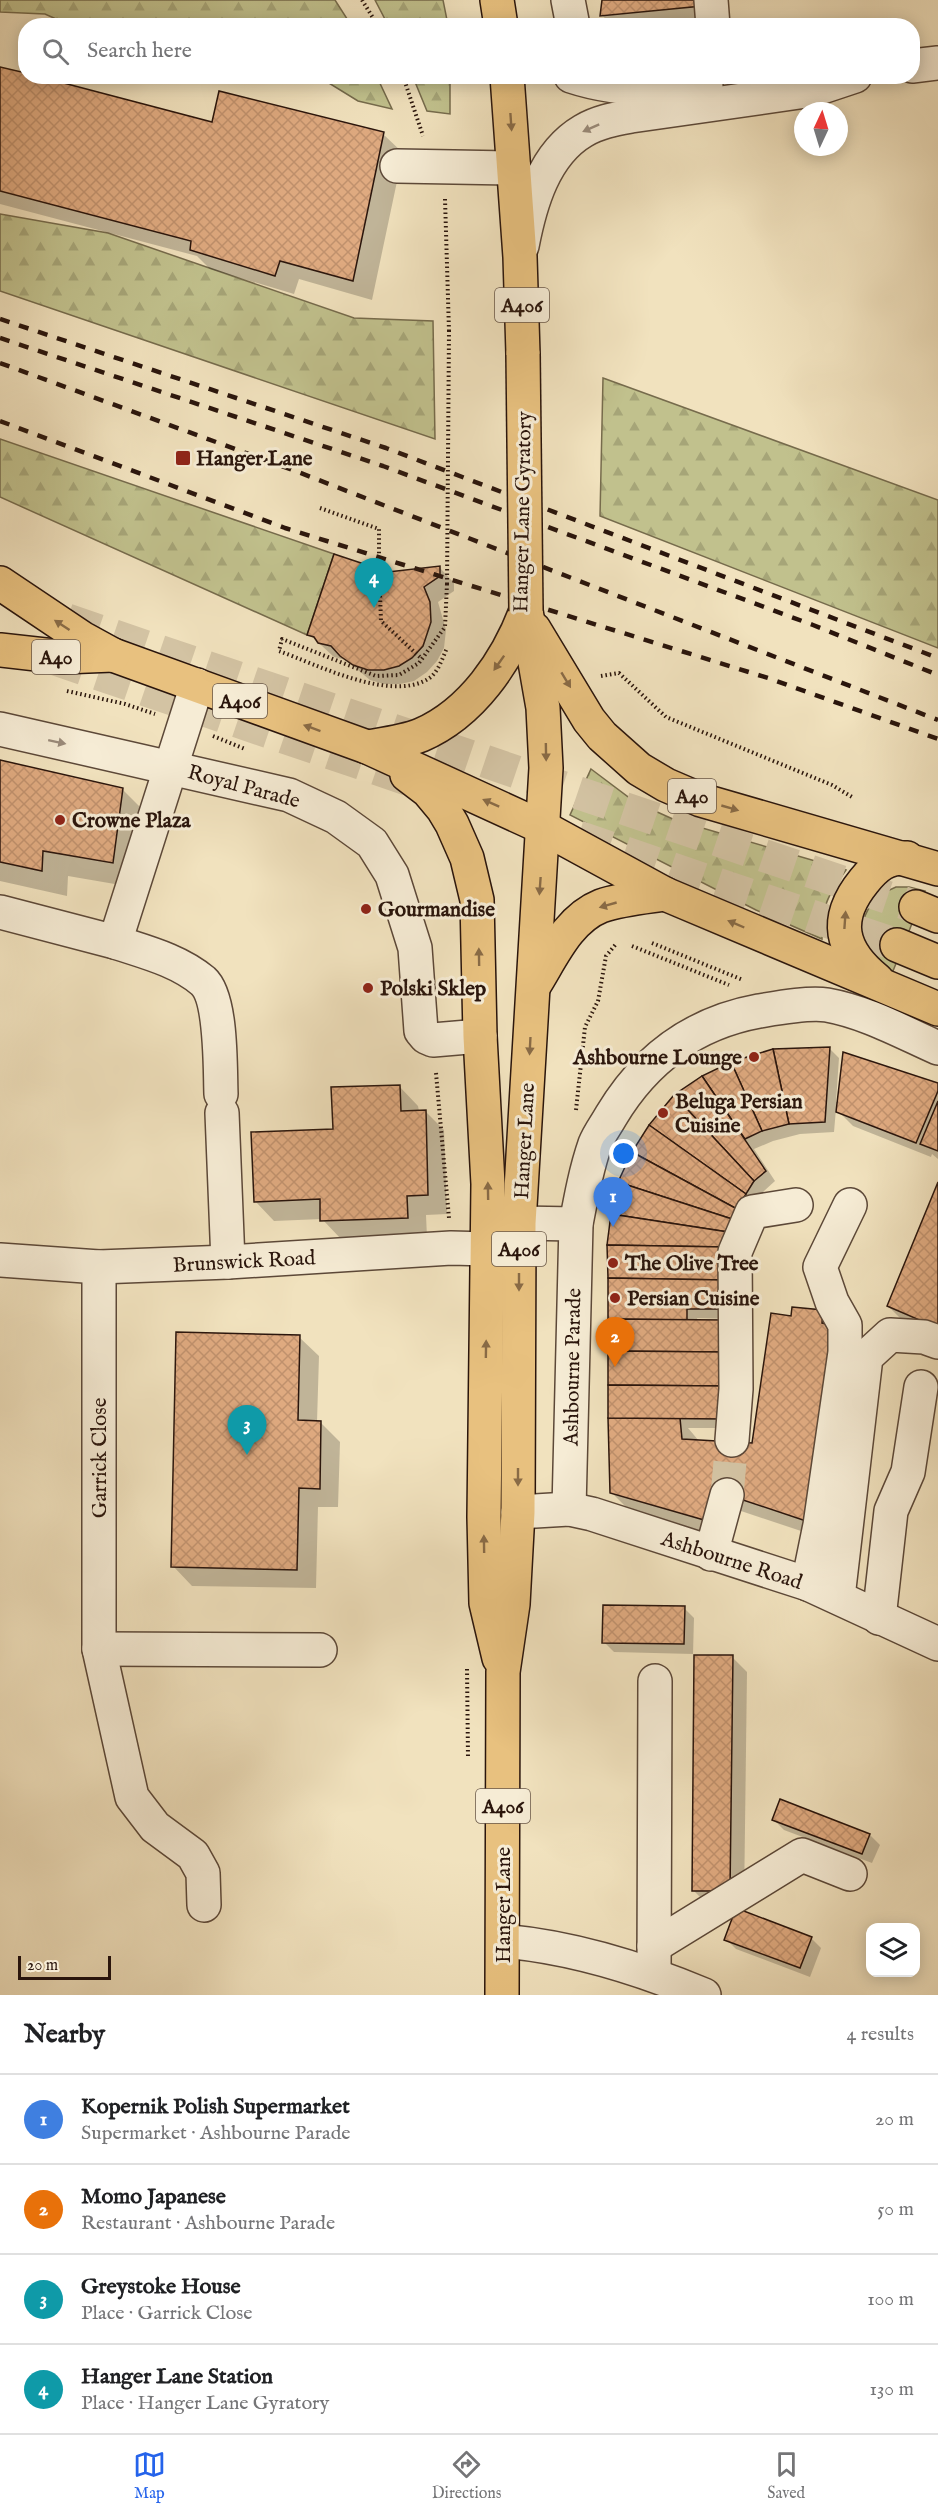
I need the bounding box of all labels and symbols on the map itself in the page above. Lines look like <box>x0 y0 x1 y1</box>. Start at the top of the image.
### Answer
north arrow <box>794 102 848 156</box>
one-way arrow <box>506 113 515 132</box>
one-way arrow <box>582 123 600 133</box>
road number: A406 <box>495 288 549 322</box>
street label: Hanger Lane Gyratory <box>508 410 539 613</box>
place label: Hanger Lane <box>196 446 313 473</box>
marker: Hanger Lane <box>174 449 192 467</box>
pin: 4 <box>354 558 394 608</box>
one-way arrow <box>54 620 70 631</box>
road number: A40 <box>32 640 80 674</box>
one-way arrow <box>493 655 505 671</box>
one-way arrow <box>560 672 571 688</box>
road number: A406 <box>213 684 267 718</box>
one-way arrow <box>303 722 321 732</box>
one-way arrow <box>48 737 66 747</box>
one-way arrow <box>541 743 551 762</box>
street label: Royal Parade <box>184 759 303 816</box>
road number: A40 <box>668 779 716 813</box>
one-way arrow <box>482 798 500 807</box>
one-way arrow <box>721 804 739 813</box>
place label: Crowne Plaza <box>72 808 192 835</box>
marker: Crowne Plaza <box>53 813 67 827</box>
one-way arrow <box>535 877 545 896</box>
place label: Gourmandise <box>378 897 495 924</box>
one-way arrow <box>599 901 617 910</box>
marker: Gourmandise <box>359 902 373 916</box>
one-way arrow <box>840 911 850 930</box>
one-way arrow <box>727 919 745 928</box>
one-way arrow <box>474 947 484 966</box>
place label: Polski Sklep <box>380 976 487 1003</box>
marker: Polski Sklep <box>361 981 375 995</box>
one-way arrow <box>525 1036 535 1055</box>
place label: Ashbourne Lounge <box>572 1045 742 1072</box>
marker: Ashbourne Lounge <box>747 1050 761 1064</box>
street label: Hanger Lane <box>509 1082 542 1200</box>
place label: Beluga Persian Cuisine <box>675 1089 803 1140</box>
marker: Beluga Persian Cuisine <box>656 1106 670 1120</box>
your location <box>609 1139 638 1168</box>
pin: 1 <box>594 1178 632 1227</box>
one-way arrow <box>483 1181 493 1200</box>
road number: A406 <box>492 1232 546 1266</box>
street label: Brunswick Road <box>172 1245 317 1280</box>
place label: The Olive Tree <box>624 1251 759 1278</box>
marker: The Olive Tree <box>606 1256 620 1270</box>
one-way arrow <box>514 1273 524 1292</box>
place label: Persian Cuisine <box>627 1286 760 1313</box>
street label: Ashbourne Parade <box>559 1287 588 1447</box>
marker: Persian Cuisine <box>608 1291 622 1305</box>
pin: 2 <box>596 1318 634 1367</box>
one-way arrow <box>482 1340 491 1359</box>
street label: Garrick Close <box>87 1397 114 1518</box>
pin: 3 <box>228 1406 266 1455</box>
one-way arrow <box>513 1468 523 1487</box>
street label: Ashbourne Road <box>657 1526 806 1597</box>
one-way arrow <box>479 1535 489 1554</box>
road number: A406 <box>476 1789 530 1823</box>
street label: Hanger Lane <box>491 1846 518 1963</box>
scale bar <box>18 1953 111 1980</box>

